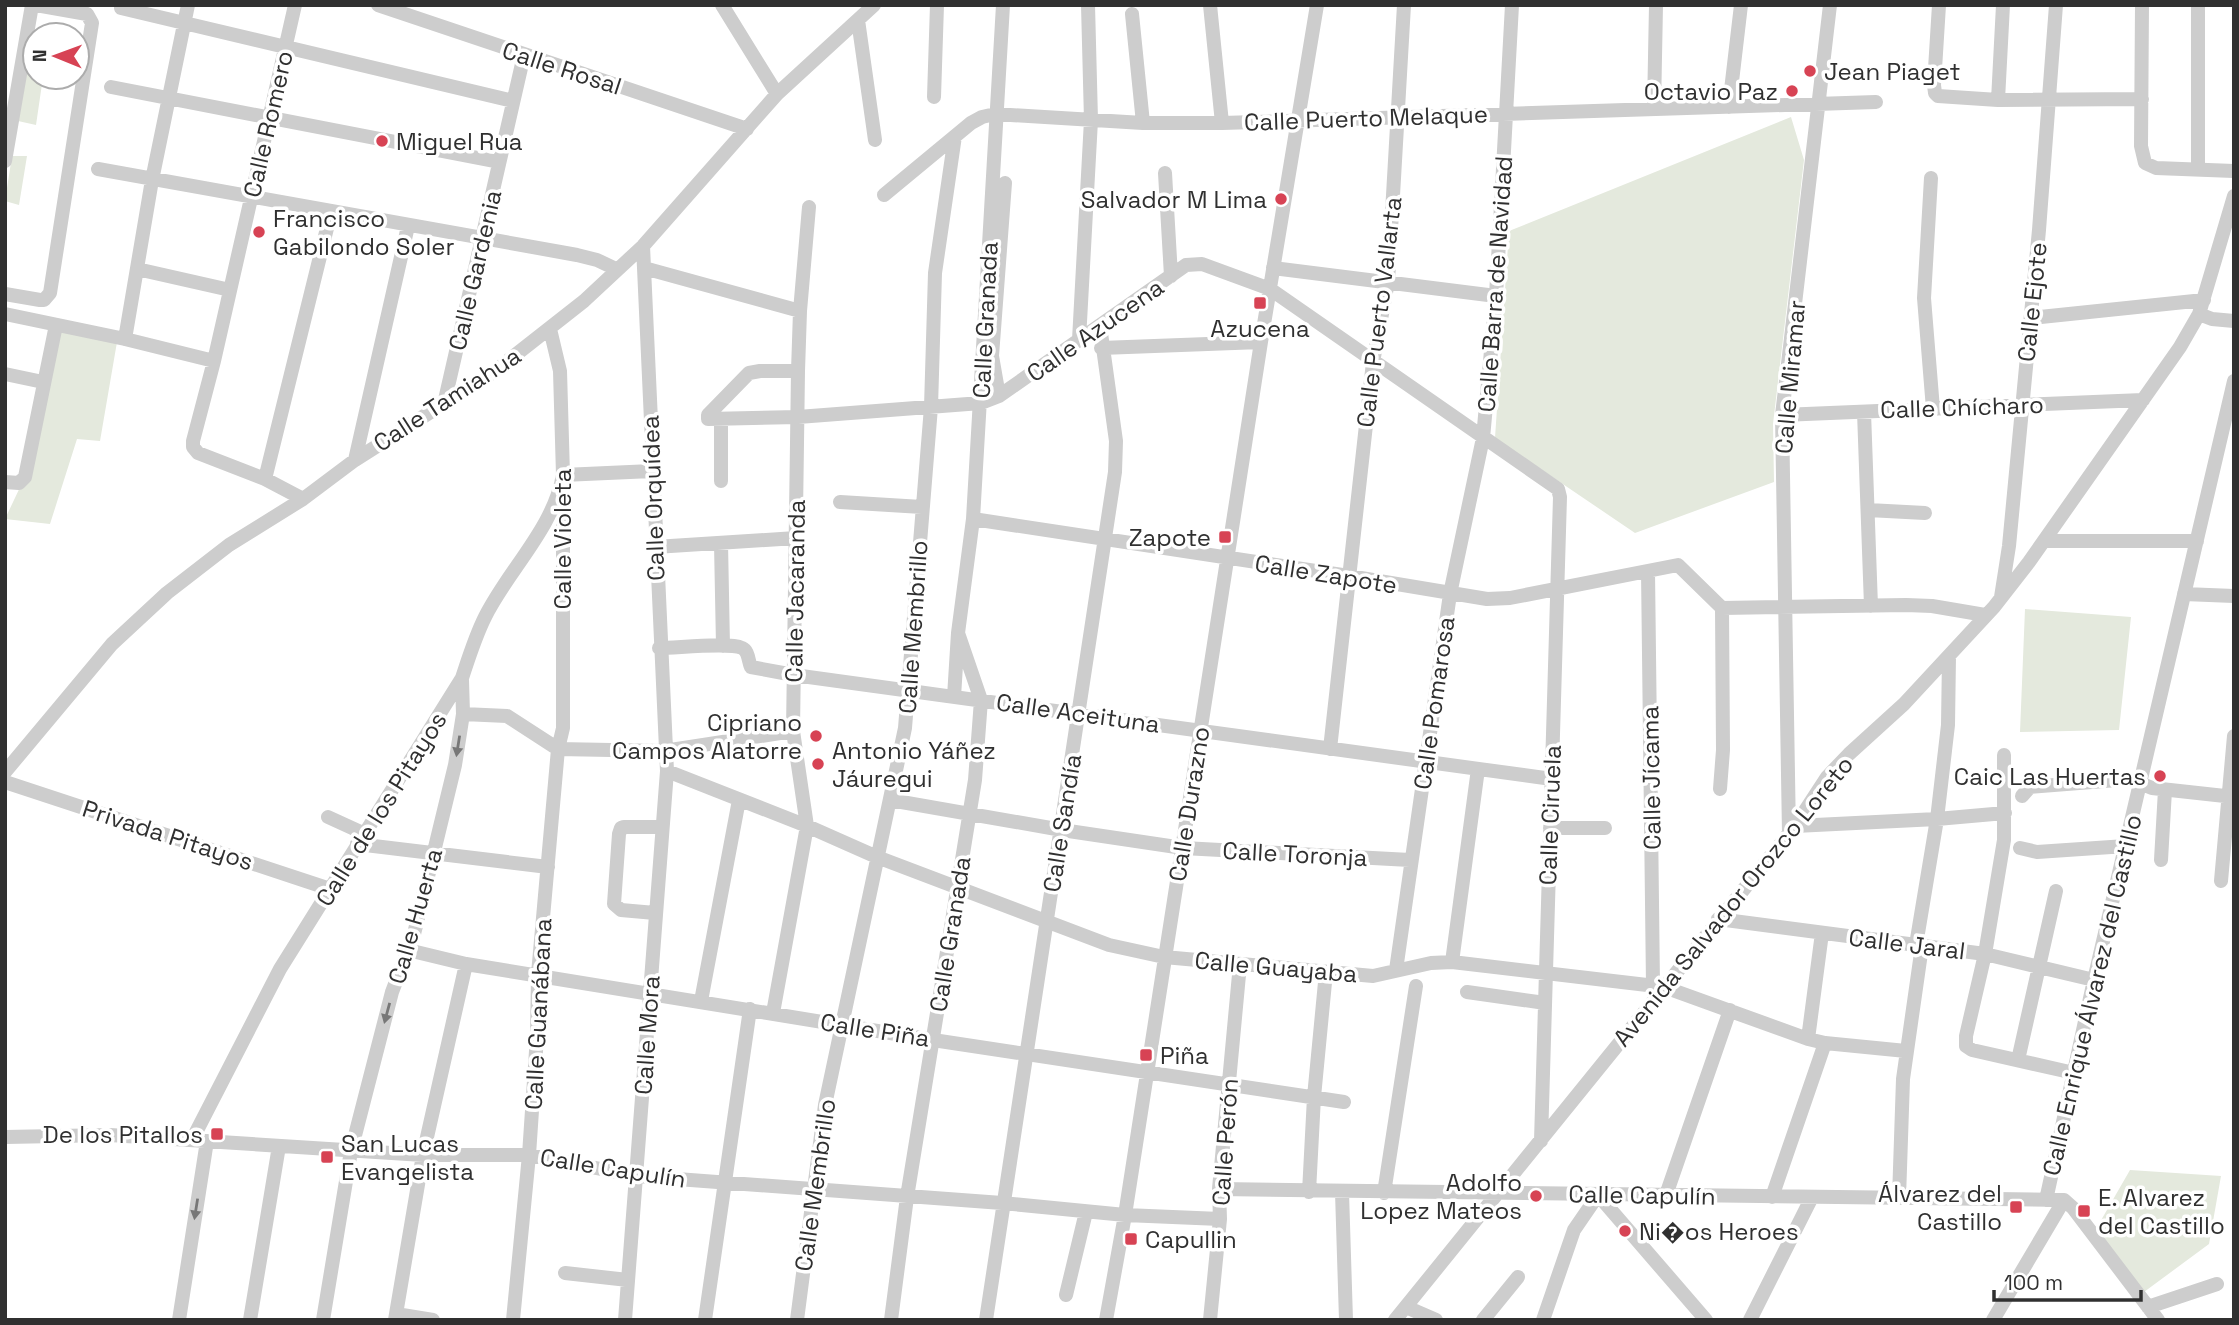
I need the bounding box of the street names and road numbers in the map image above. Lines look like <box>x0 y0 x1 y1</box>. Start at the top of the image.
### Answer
street label: Calle Rosal <box>498 34 626 102</box>
street label: Calle Romero <box>236 48 300 200</box>
street label: Calle Puerto Melaque <box>1244 98 1488 138</box>
street label: Calle Barra de Navidad <box>1471 155 1519 413</box>
street label: Calle Gardenia <box>441 187 509 353</box>
street label: Calle Puerto Vallarta <box>1349 195 1409 429</box>
street label: Calle Granada <box>965 241 1005 399</box>
street label: Calle Ejote <box>2010 241 2054 363</box>
street label: Calle Azucena <box>1020 271 1170 389</box>
street label: Calle Miramar <box>1768 299 1812 455</box>
street label: Calle Tamiahua <box>367 340 527 458</box>
street label: Calle Chícharo <box>1880 389 2044 425</box>
street label: Calle Orquídea <box>635 415 671 581</box>
street label: Calle Violeta <box>547 468 578 609</box>
street label: Calle Jacaranda <box>778 499 812 683</box>
street label: Calle Membrillo <box>891 539 935 715</box>
street label: Calle Zapote <box>1253 547 1399 601</box>
street label: Calle Pomarosa <box>1407 614 1462 792</box>
street label: Calle Aceituna <box>994 686 1162 740</box>
street label: Calle de los Pitayos <box>309 706 453 912</box>
street label: Calle Jícama <box>1634 706 1668 850</box>
street label: Calle Durazno <box>1161 724 1217 884</box>
street label: Calle Ciruela <box>1532 744 1568 886</box>
street label: Avenida Salvador Orozco Loreto <box>1606 749 1860 1053</box>
street label: Calle Sandía <box>1036 751 1088 894</box>
street label: Privada Pitayos <box>79 793 257 877</box>
street label: Calle Enrique Álvarez del Castillo <box>2035 811 2149 1179</box>
street label: Calle Toronja <box>1222 835 1368 873</box>
street label: Calle Huerta <box>381 844 449 987</box>
street label: Calle Granada <box>922 854 978 1014</box>
street label: Calle Guanábana <box>517 917 559 1111</box>
street label: Calle Jaral <box>1847 921 1967 967</box>
street label: Calle Guayaba <box>1193 944 1359 990</box>
street label: Calle Mora <box>627 974 667 1096</box>
street label: Calle Piña <box>818 1006 932 1054</box>
street label: Calle Perón <box>1205 1077 1245 1207</box>
street label: Calle Membrillo <box>788 1097 842 1273</box>
street label: Calle Capulín <box>538 1141 688 1195</box>
street label: Calle Capulín <box>1568 1178 1716 1212</box>

